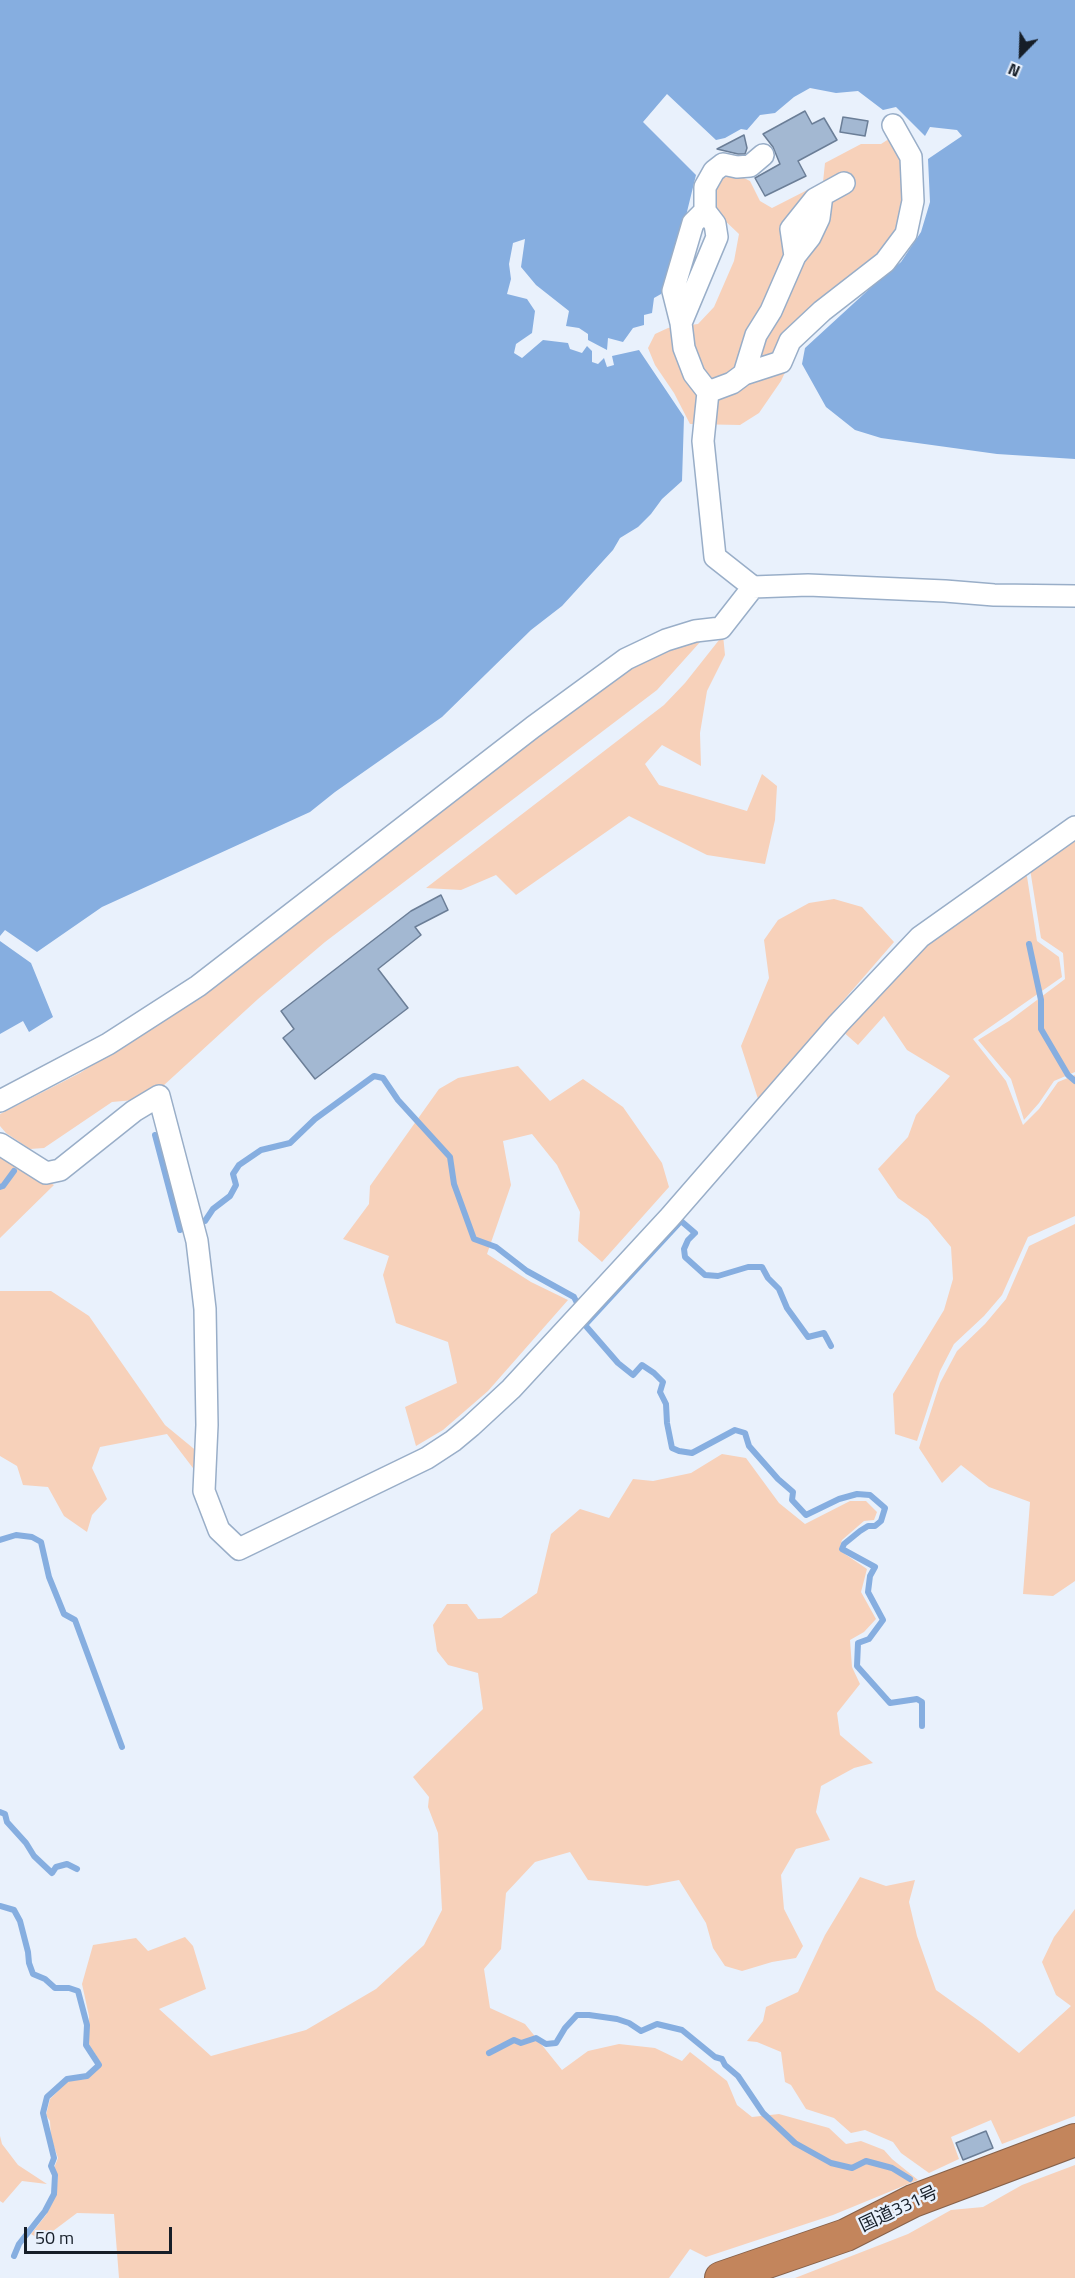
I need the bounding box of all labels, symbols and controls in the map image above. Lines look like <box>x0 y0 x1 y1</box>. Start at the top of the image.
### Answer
north arrow <box>991 24 1051 84</box>
text: N <box>1004 57 1024 84</box>
street label: 国道331号 <box>856 2182 942 2238</box>
scale bar <box>27 2215 176 2253</box>
text: 50 m <box>35 2224 74 2251</box>

